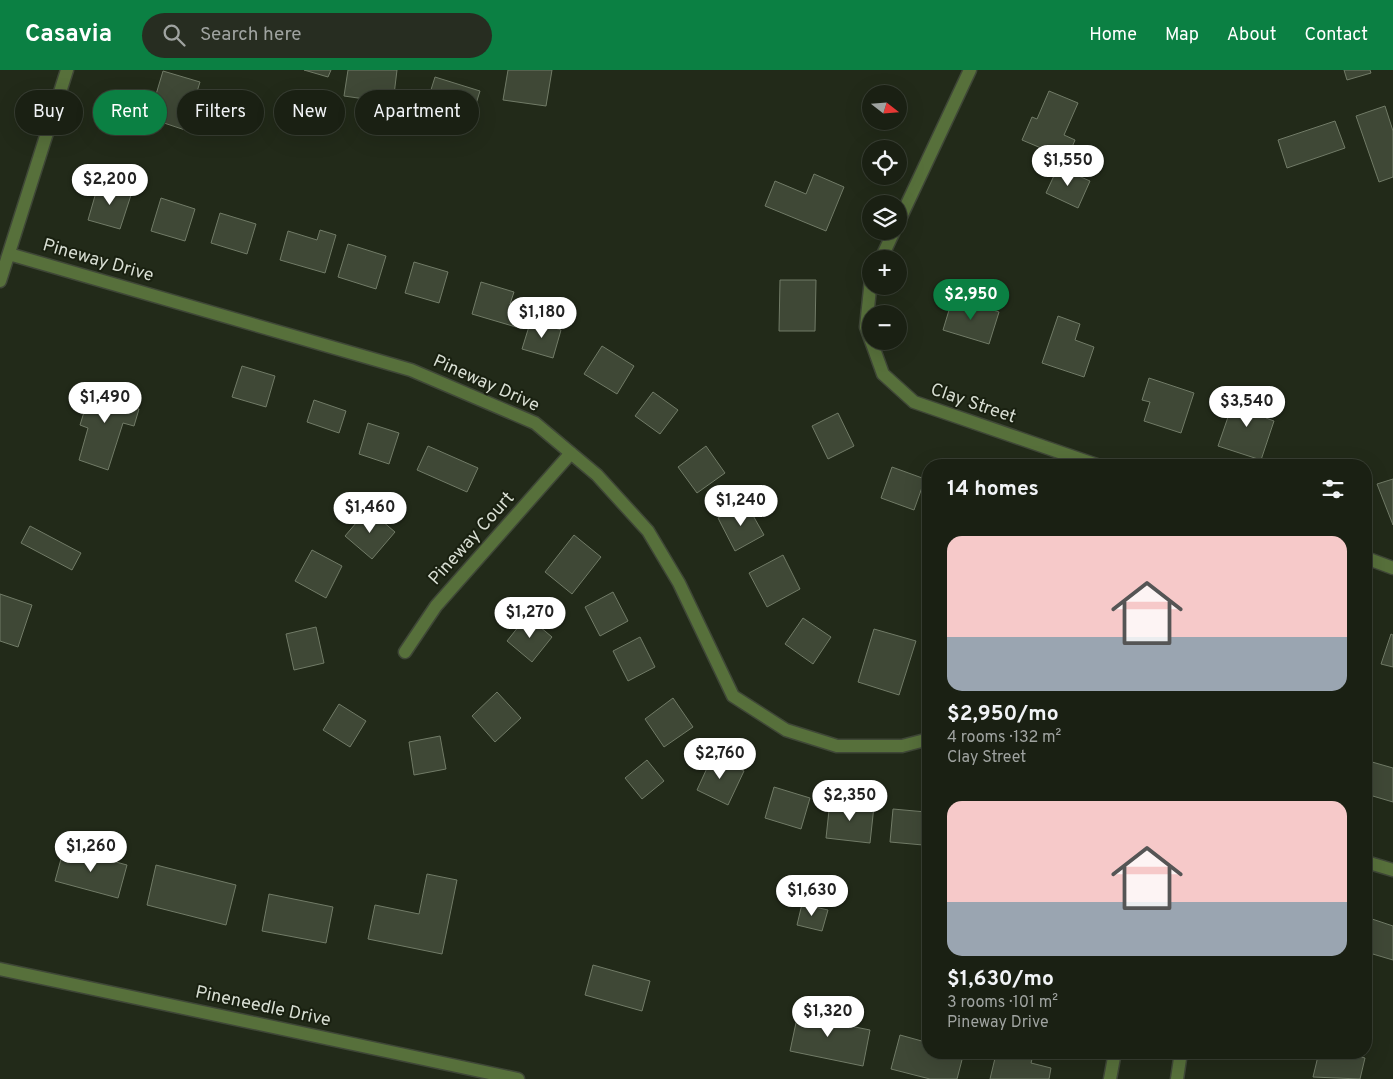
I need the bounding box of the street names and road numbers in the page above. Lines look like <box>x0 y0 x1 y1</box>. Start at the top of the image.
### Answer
street label: Pineway Drive <box>40 234 156 288</box>
street label: Pineway Drive <box>429 350 543 418</box>
street label: Clay Street <box>927 379 1019 429</box>
street label: Pineway Court <box>424 488 520 590</box>
street label: Pineneedle Drive <box>193 981 333 1033</box>

